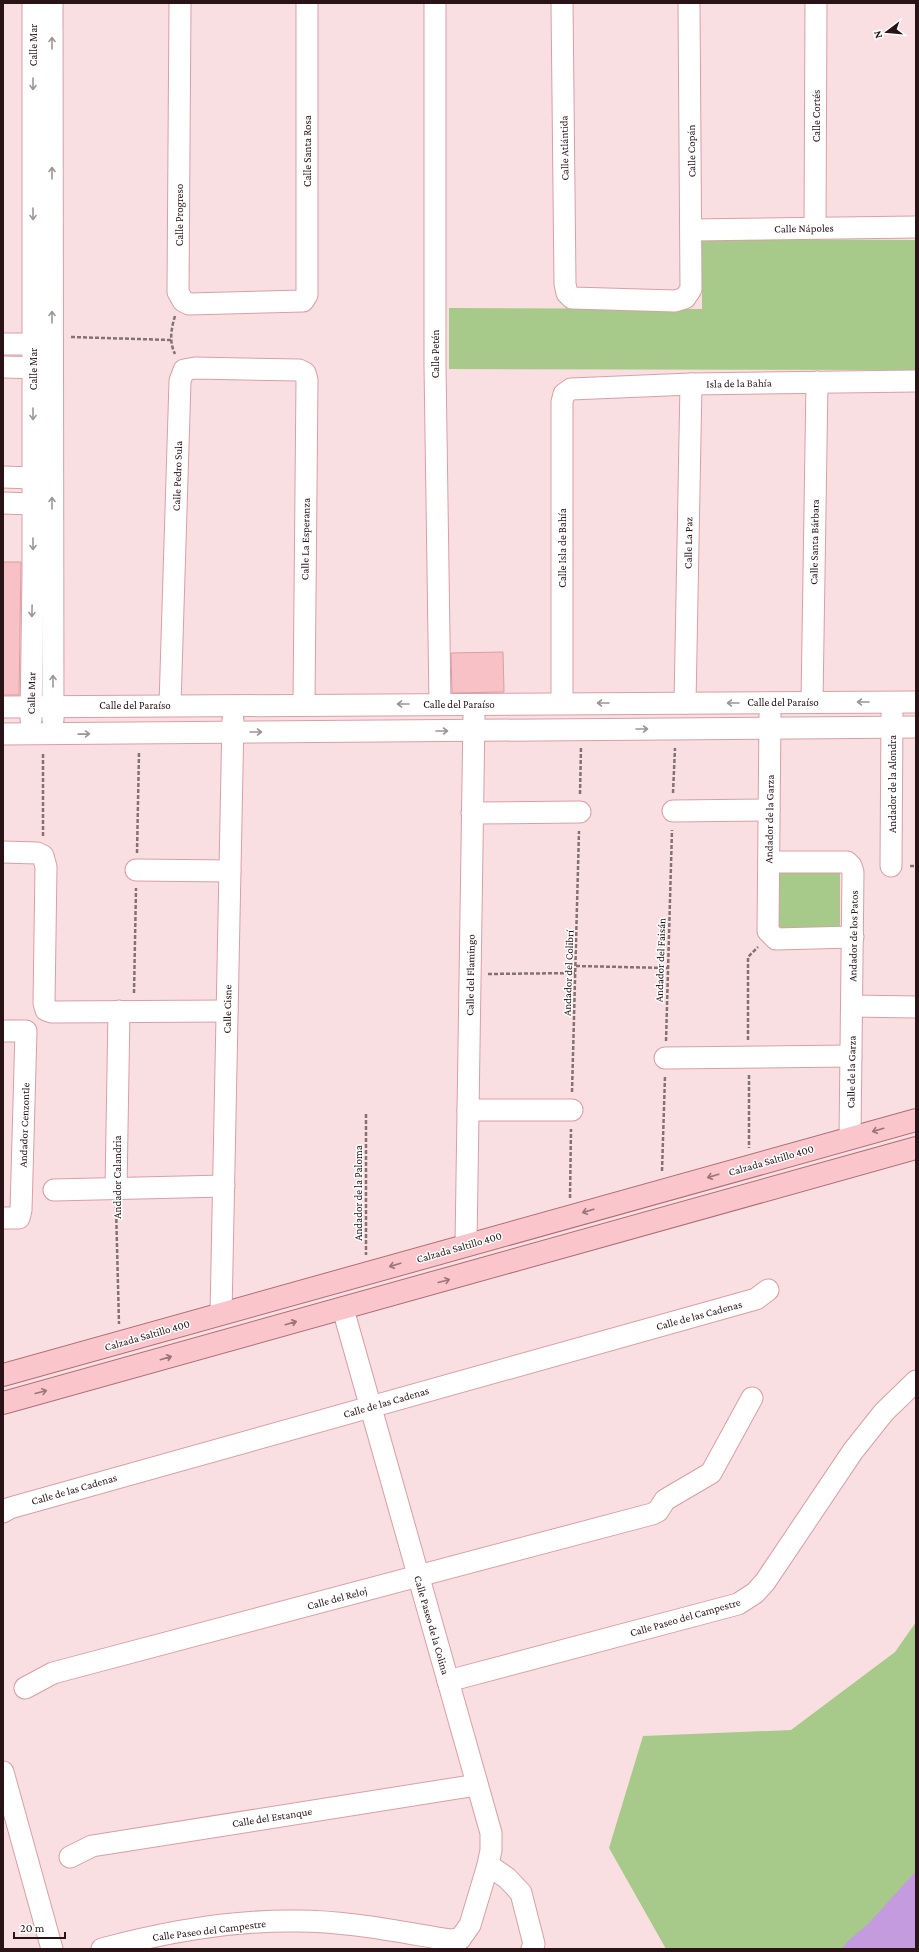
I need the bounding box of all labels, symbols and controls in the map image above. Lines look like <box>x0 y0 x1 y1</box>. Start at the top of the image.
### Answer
north arrow <box>867 12 907 52</box>
street label: Calle Mar <box>27 24 39 66</box>
text: N <box>870 29 884 40</box>
one-way arrow <box>48 37 56 50</box>
one-way arrow <box>29 77 37 90</box>
street label: Calle Cortés <box>810 90 822 142</box>
street label: Calle Santa Rosa <box>301 115 313 187</box>
street label: Calle Atlántida <box>557 115 571 181</box>
street label: Calle Copán <box>685 124 698 178</box>
one-way arrow <box>48 167 56 180</box>
street label: Calle Progreso <box>173 183 186 246</box>
one-way arrow <box>29 207 37 220</box>
street label: Calle Nápoles <box>774 221 834 236</box>
one-way arrow <box>48 311 56 324</box>
street label: Calle Petén <box>429 330 441 378</box>
street label: Calle Mar <box>27 348 39 390</box>
street label: Isla de la Bahía <box>706 376 772 390</box>
one-way arrow <box>29 407 37 420</box>
street label: Calle Pedro Sula <box>170 441 184 511</box>
one-way arrow <box>48 497 56 510</box>
street label: Calle La Esperanza <box>298 498 313 580</box>
street label: Calle Santa Bárbara <box>807 499 821 585</box>
street label: Calle Isla de Bahía <box>556 508 568 588</box>
street label: Calle La Paz <box>682 517 694 569</box>
one-way arrow <box>29 537 37 550</box>
one-way arrow <box>29 604 36 617</box>
street label: Calle Mar <box>25 672 37 714</box>
one-way arrow <box>49 675 57 688</box>
street label: Calle del Paraíso <box>747 696 819 708</box>
street label: Calle del Paraíso <box>423 698 495 710</box>
one-way arrow <box>857 698 870 706</box>
street label: Calle del Paraíso <box>99 699 171 711</box>
one-way arrow <box>597 699 610 707</box>
one-way arrow <box>727 699 740 706</box>
one-way arrow <box>397 700 410 708</box>
one-way arrow <box>635 726 648 733</box>
one-way arrow <box>435 727 448 735</box>
one-way arrow <box>249 728 262 736</box>
one-way arrow <box>77 730 90 738</box>
street label: Andador de la Alondra <box>886 735 898 833</box>
street label: Andador de la Garza <box>762 775 776 863</box>
street label: Andador de los Patos <box>846 890 860 982</box>
street label: Andador del Faisán <box>653 918 667 1002</box>
street label: Andador del Colibrí <box>561 929 576 1016</box>
street label: Calle del Flamingo <box>463 934 478 1016</box>
street label: Calle Cisne <box>221 984 233 1033</box>
street label: Calle de la Garza <box>844 1036 858 1108</box>
street label: Andador Cenzontle <box>17 1082 31 1168</box>
one-way arrow <box>872 1127 885 1134</box>
street label: Andador Calandria <box>111 1135 123 1219</box>
street label: Calzada Saltillo 400 <box>727 1142 815 1178</box>
street label: Andador de la Paloma <box>352 1145 364 1241</box>
one-way arrow <box>707 1173 720 1180</box>
one-way arrow <box>581 1208 594 1215</box>
street label: Calzada Saltillo 400 <box>415 1229 503 1265</box>
one-way arrow <box>389 1262 402 1269</box>
one-way arrow <box>437 1277 450 1284</box>
street label: Calle de las Cadenas <box>655 1298 743 1332</box>
street label: Calzada Saltillo 400 <box>103 1317 191 1353</box>
one-way arrow <box>285 1319 298 1327</box>
one-way arrow <box>159 1354 172 1362</box>
street label: Calle de las Cadenas <box>342 1384 430 1420</box>
one-way arrow <box>34 1388 47 1396</box>
street label: Calle de las Cadenas <box>30 1471 118 1507</box>
street label: Calle Paseo de la Colina <box>412 1574 452 1676</box>
street label: Calle del Reloj <box>306 1584 369 1613</box>
street label: Calle Paseo del Campestre <box>628 1595 742 1639</box>
street label: Calle del Estanque <box>231 1805 313 1830</box>
scale bar <box>14 1914 65 1940</box>
street label: Calle Paseo del Campestre <box>152 1917 267 1944</box>
text: 20 m <box>20 1921 45 1935</box>

